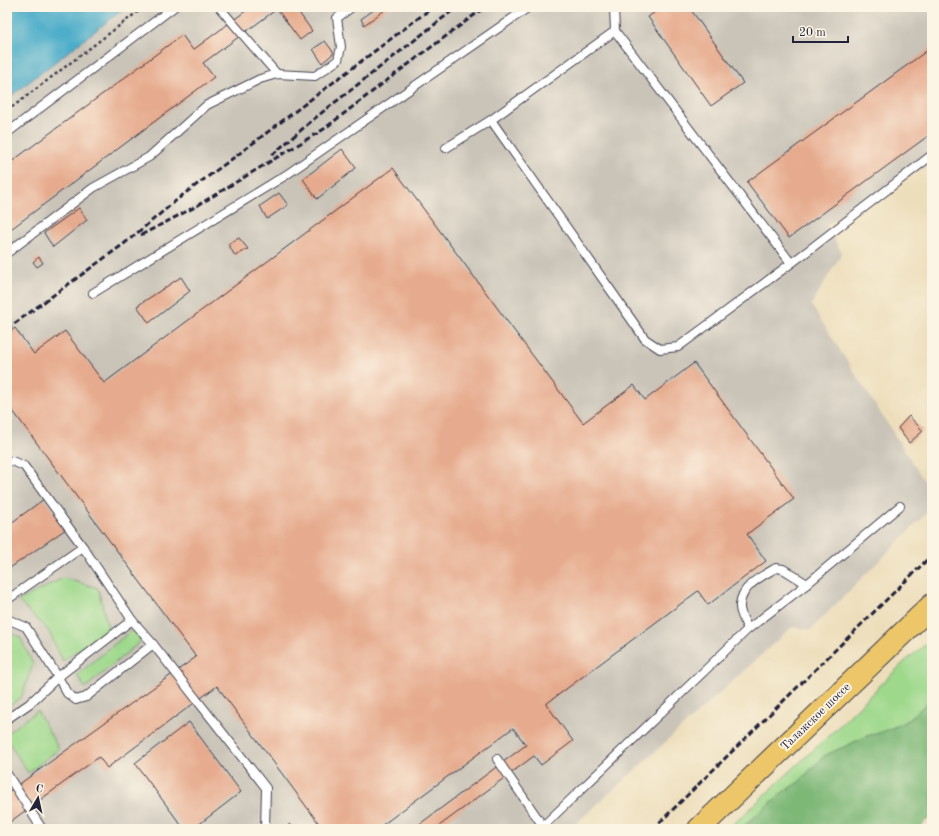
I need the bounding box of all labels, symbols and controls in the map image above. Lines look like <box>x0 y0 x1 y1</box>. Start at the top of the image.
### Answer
scale bar <box>793 18 848 44</box>
text: 20 m <box>799 27 826 39</box>
street label: Талажское шоссе <box>779 681 853 753</box>
north arrow <box>18 778 58 818</box>
text: С <box>35 784 44 796</box>

